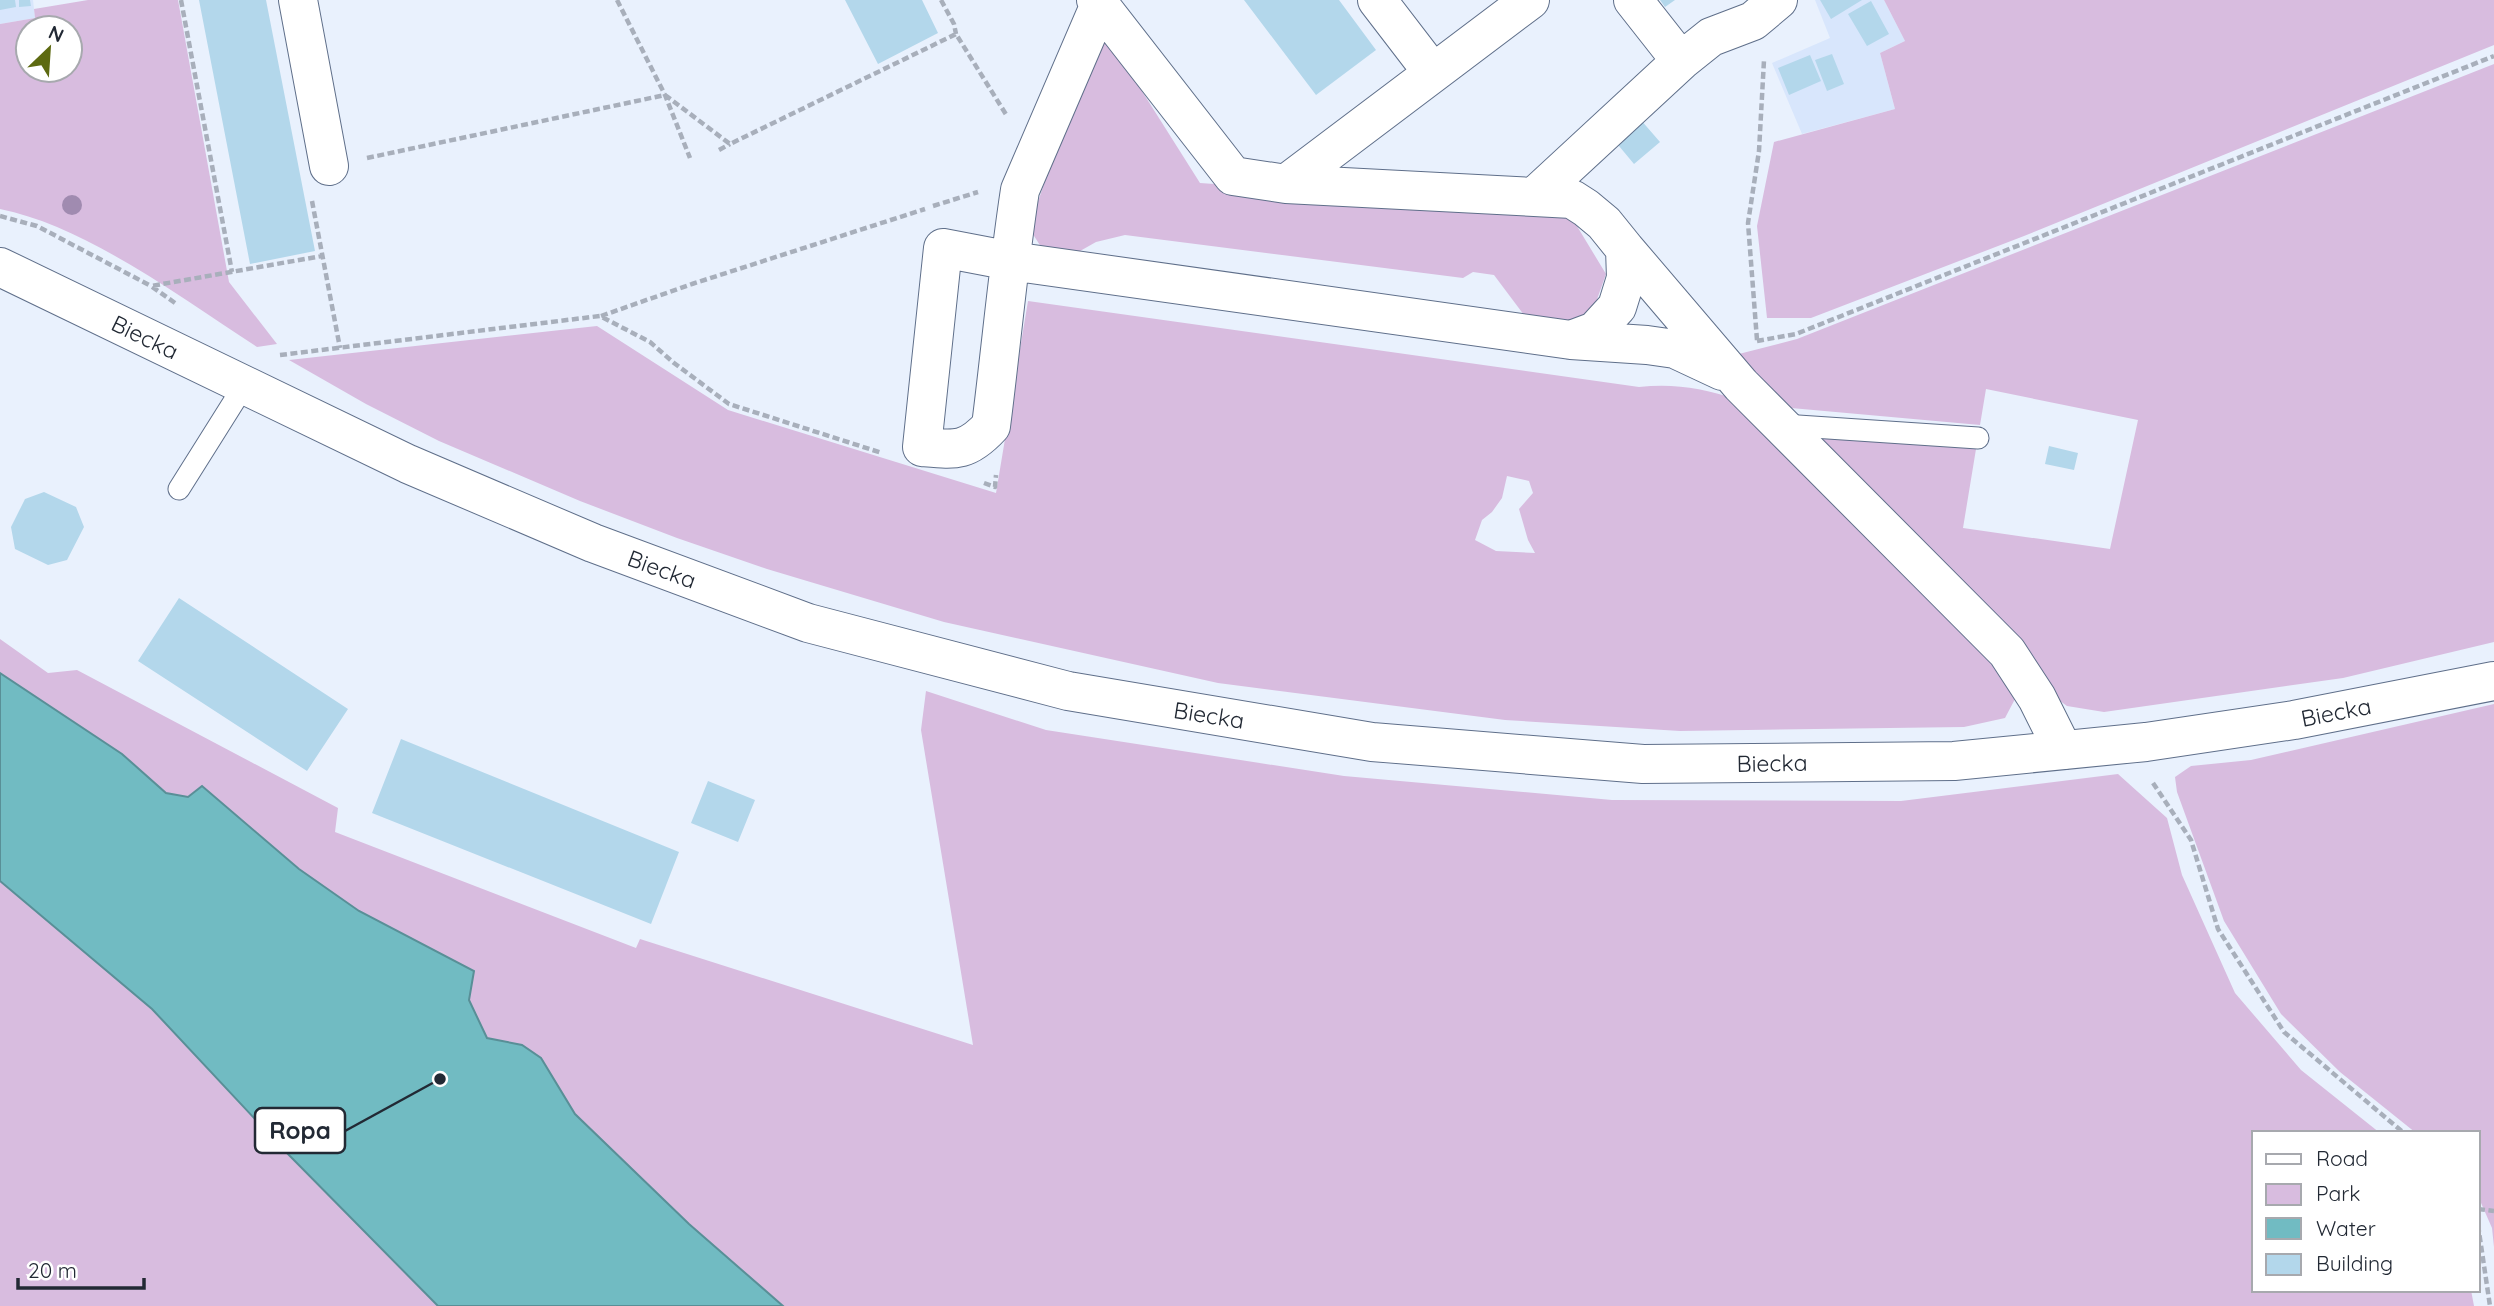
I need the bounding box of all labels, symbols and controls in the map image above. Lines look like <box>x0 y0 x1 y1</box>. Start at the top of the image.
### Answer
north arrow <box>14 14 84 84</box>
text: N <box>45 20 68 47</box>
street label: Biecka <box>107 308 183 366</box>
street label: Biecka <box>624 543 700 595</box>
street label: Biecka <box>2298 691 2374 733</box>
street label: Biecka <box>1172 695 1246 735</box>
street label: Biecka <box>1736 748 1808 778</box>
callout: Ropa <box>255 1108 345 1153</box>
text: Ropa <box>269 1115 331 1145</box>
legend <box>2252 1131 2480 1292</box>
text: Road <box>2316 1145 2368 1171</box>
text: Park <box>2316 1180 2360 1206</box>
text: Water <box>2316 1215 2376 1241</box>
scale bar <box>18 1246 144 1290</box>
text: Building <box>2316 1250 2393 1276</box>
text: 20 m <box>28 1257 77 1283</box>

